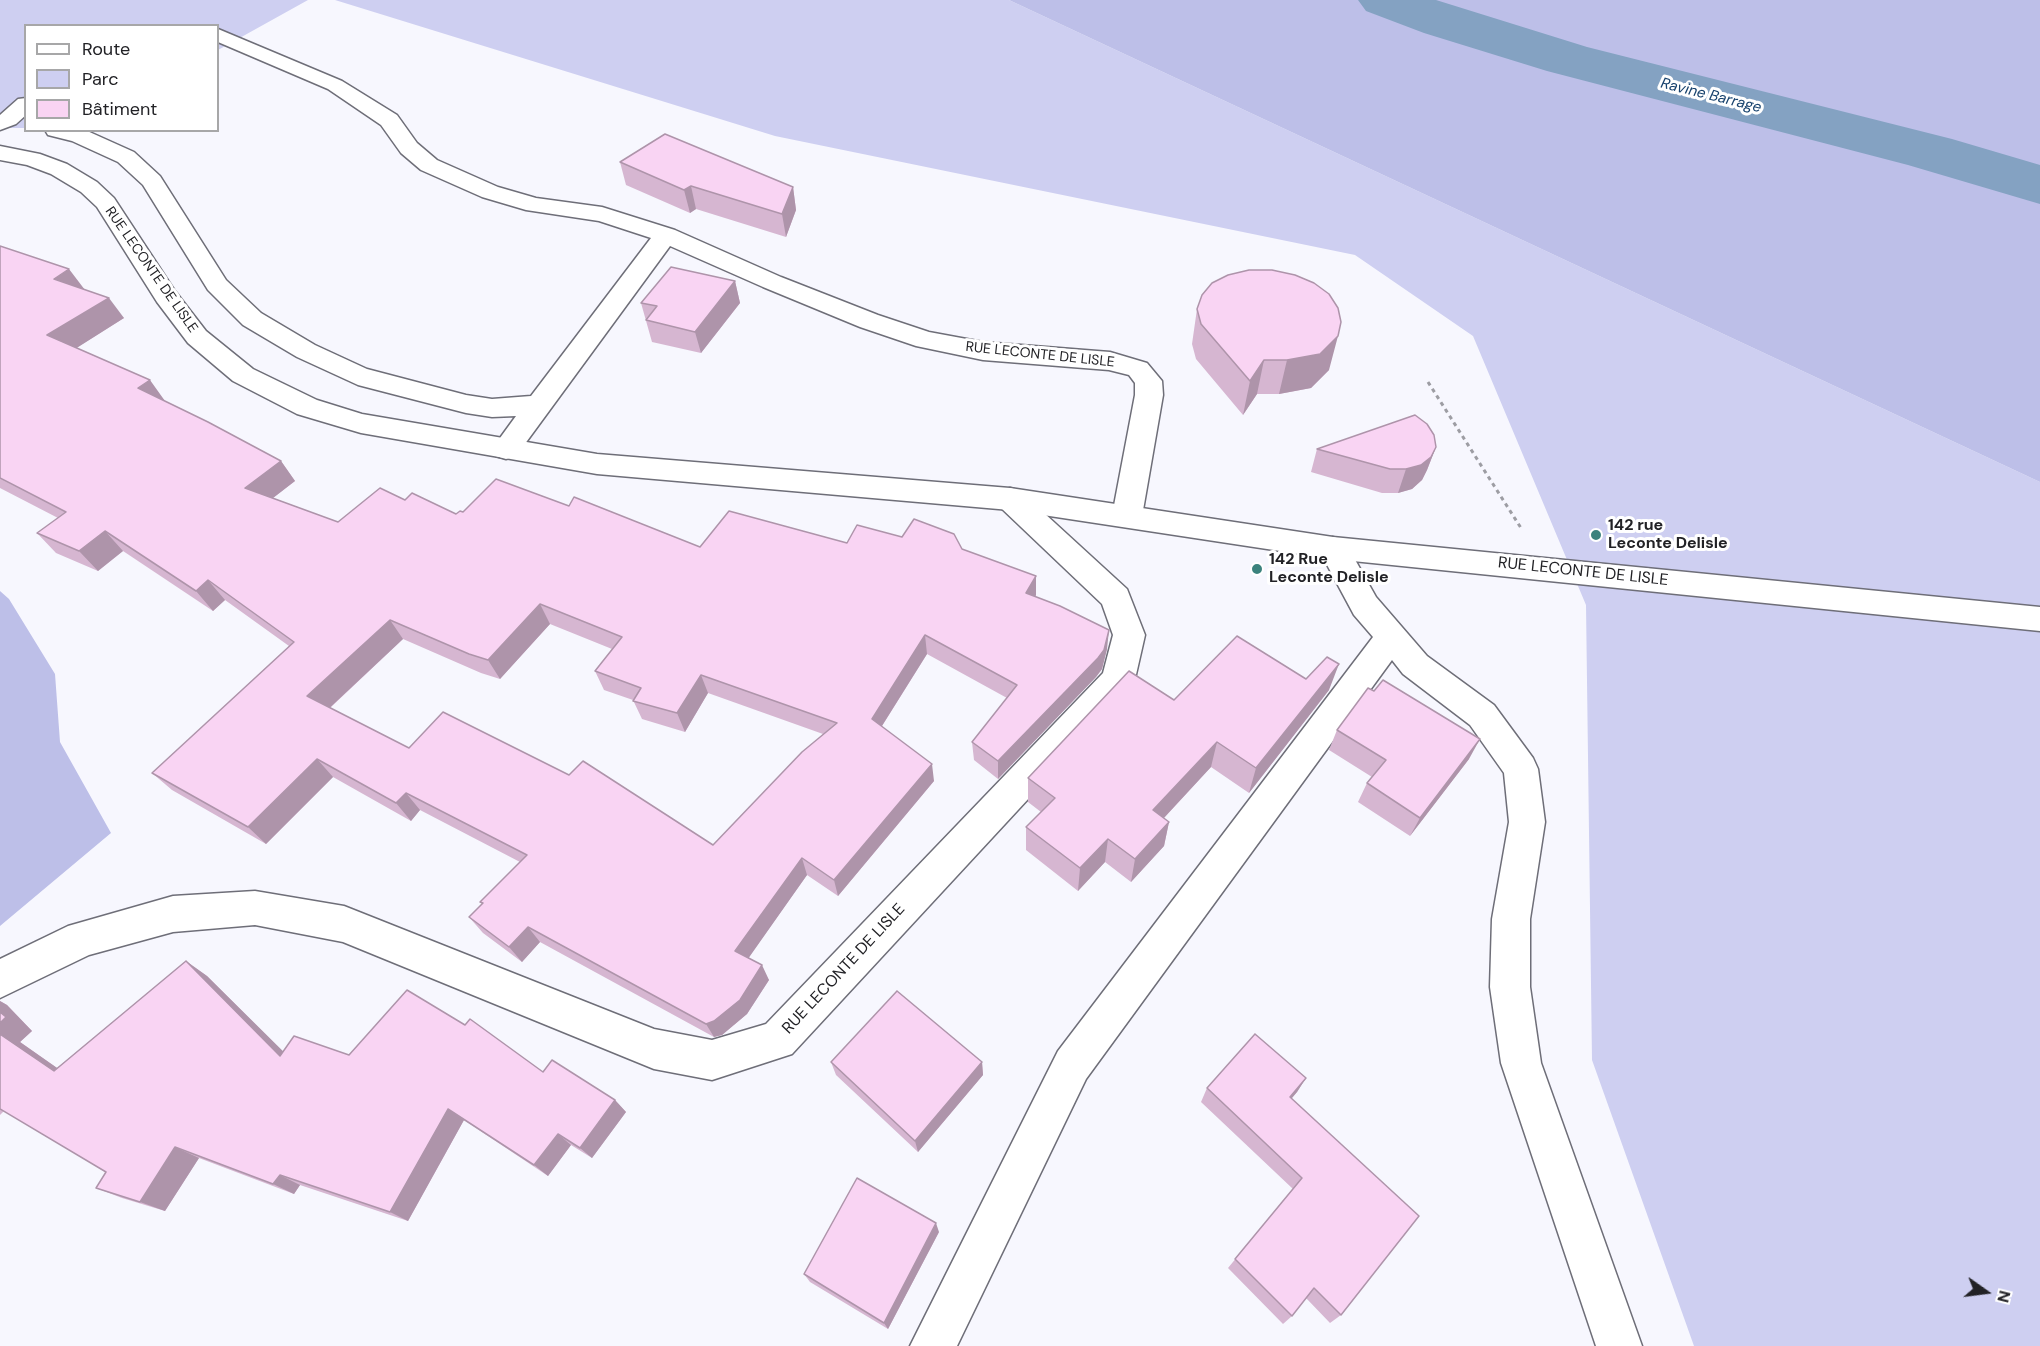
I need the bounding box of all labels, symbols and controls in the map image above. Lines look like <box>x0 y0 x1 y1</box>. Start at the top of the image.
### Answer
legend <box>24 24 219 132</box>
text: Route <box>82 37 130 61</box>
text: Parc <box>82 67 118 91</box>
water label: Ravine Barrage <box>1659 75 1763 117</box>
text: Bâtiment <box>82 97 157 121</box>
street label: RUE LECONTE DE LISLE <box>101 204 201 336</box>
street label: RUE LECONTE DE LISLE <box>965 339 1115 371</box>
place label: 142 rue Leconte Delisle <box>1608 516 1728 554</box>
marker: 142 rue Leconte Delisle <box>1589 528 1603 542</box>
place label: 142 Rue Leconte Delisle <box>1269 550 1389 588</box>
street label: RUE LECONTE DE LISLE <box>1497 554 1669 590</box>
marker: 142 Rue Leconte Delisle <box>1250 562 1264 576</box>
street label: RUE LECONTE DE LISLE <box>779 900 909 1038</box>
north arrow <box>1956 1262 2016 1322</box>
text: N <box>1992 1288 2016 1305</box>

